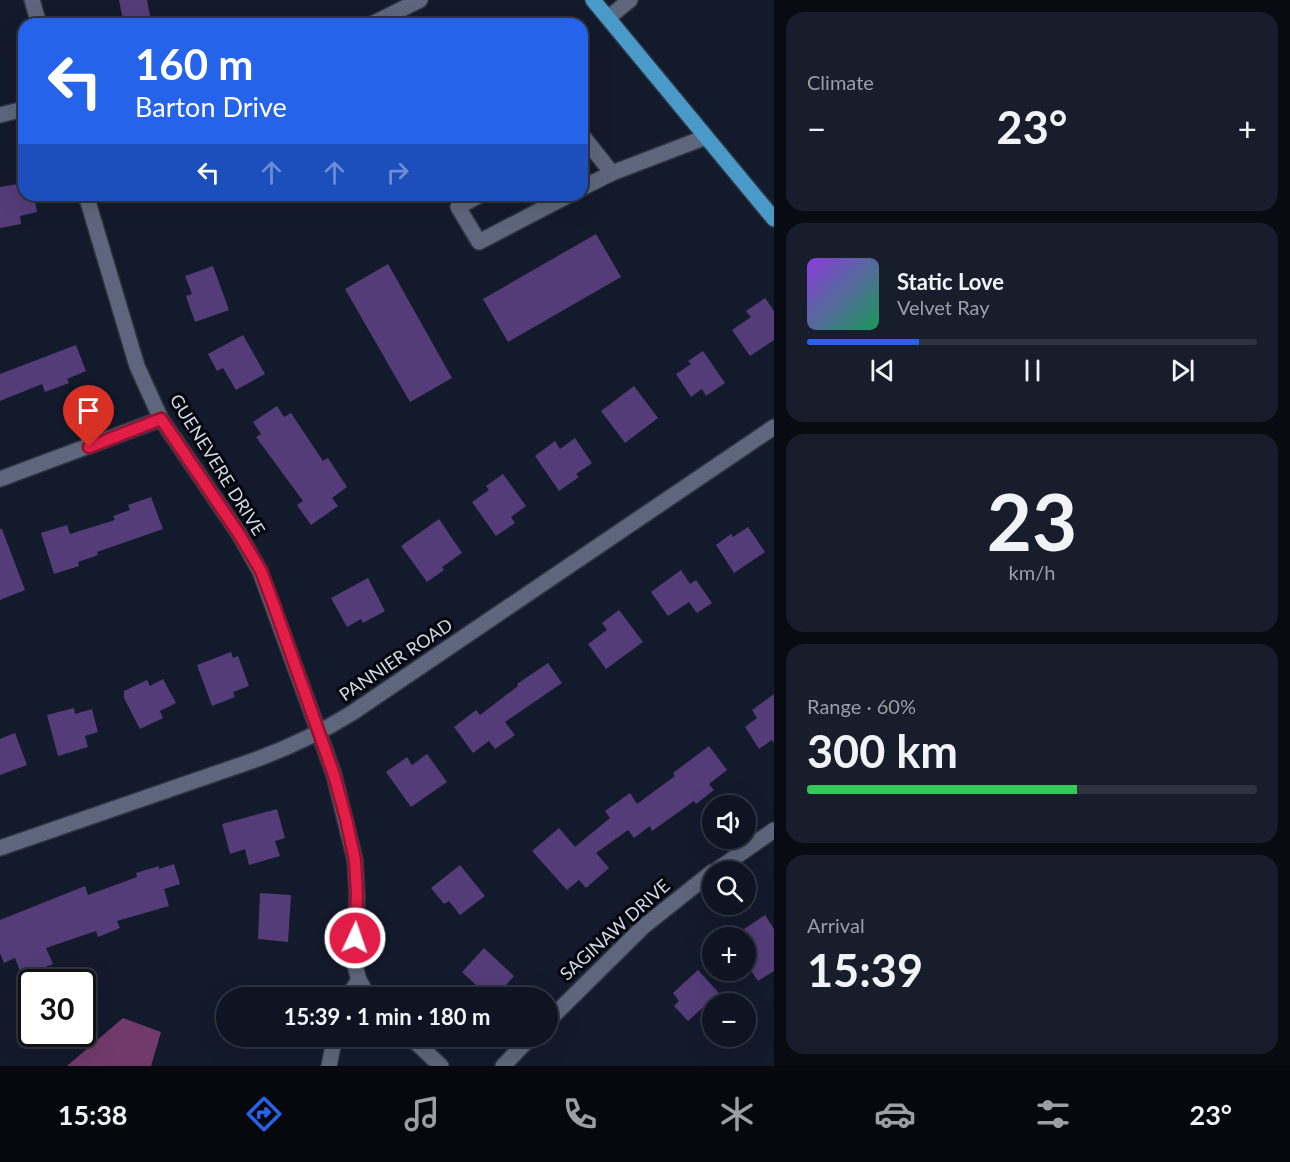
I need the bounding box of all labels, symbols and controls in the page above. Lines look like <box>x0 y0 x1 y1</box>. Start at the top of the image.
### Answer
text: 160 m <box>135 39 253 89</box>
icon: left <box>36 42 114 120</box>
text: Climate <box>807 70 874 94</box>
text: Barton Drive <box>135 90 287 123</box>
text: 23° <box>997 100 1067 154</box>
text: − <box>807 108 826 148</box>
text: + <box>1238 108 1257 148</box>
icon: left <box>192 156 225 189</box>
icon: ahead <box>255 156 288 189</box>
icon: ahead <box>318 156 351 189</box>
icon: right <box>381 156 414 189</box>
text: Static Love <box>897 268 1004 295</box>
text: Velvet Ray <box>897 295 990 319</box>
icon: previous <box>866 354 899 387</box>
icon: pause <box>1016 354 1049 387</box>
icon: next <box>1166 354 1199 387</box>
pin <box>63 385 114 447</box>
street label: GUENEVERE DRIVE <box>165 390 270 539</box>
icon: arrive <box>72 394 105 427</box>
text: 23 <box>987 474 1077 568</box>
text: km/h <box>1009 560 1055 584</box>
street label: PANNIER ROAD <box>335 613 456 705</box>
text: Range · 60% <box>807 694 916 718</box>
text: 300 km <box>807 724 958 778</box>
map controls <box>702 795 756 1047</box>
button: sound <box>702 795 756 849</box>
button: search <box>702 861 756 915</box>
street label: SAGINAW DRIVE <box>555 874 674 984</box>
position arrow <box>323 906 387 970</box>
text: Arrival <box>807 913 865 937</box>
button: + <box>702 927 756 981</box>
text: 15:39 <box>807 943 923 997</box>
speed limit sign: 30 <box>18 969 96 1047</box>
button: − <box>702 993 756 1047</box>
text: 15:39 · 1 min · 180 m <box>284 1003 490 1030</box>
icon: directions <box>243 1093 285 1135</box>
icon: music <box>401 1093 443 1135</box>
icon: phone <box>559 1093 601 1135</box>
icon: climate <box>716 1093 758 1135</box>
icon: car <box>874 1093 916 1135</box>
icon: filters <box>1032 1093 1074 1135</box>
text: 15:38 <box>58 1098 127 1131</box>
text: 23° <box>1189 1098 1232 1131</box>

